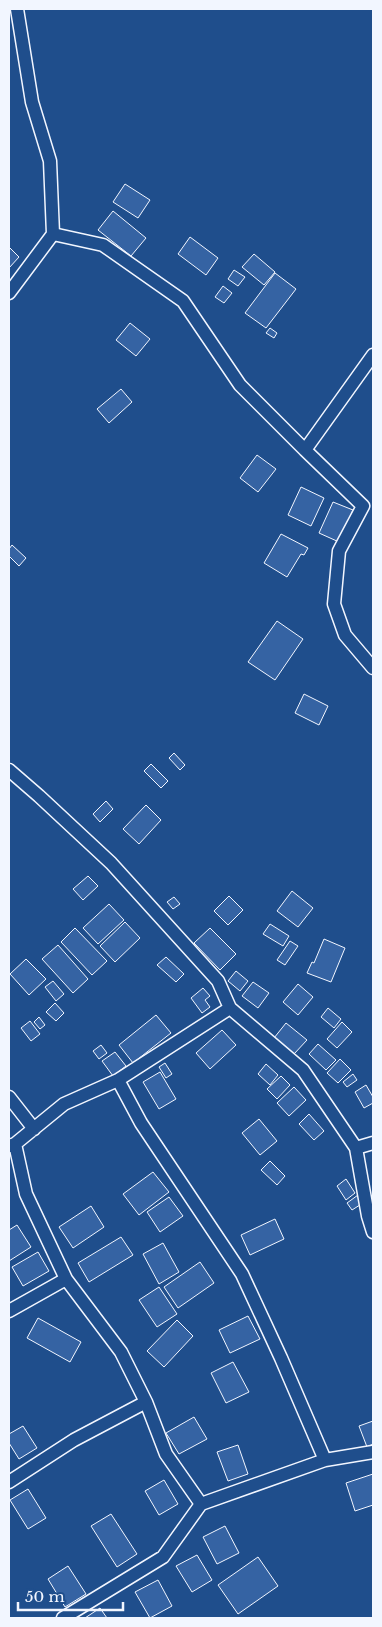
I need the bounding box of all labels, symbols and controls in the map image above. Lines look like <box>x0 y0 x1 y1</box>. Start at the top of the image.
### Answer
scale bar <box>18 1580 122 1612</box>
text: 50 m <box>25 1587 65 1606</box>

